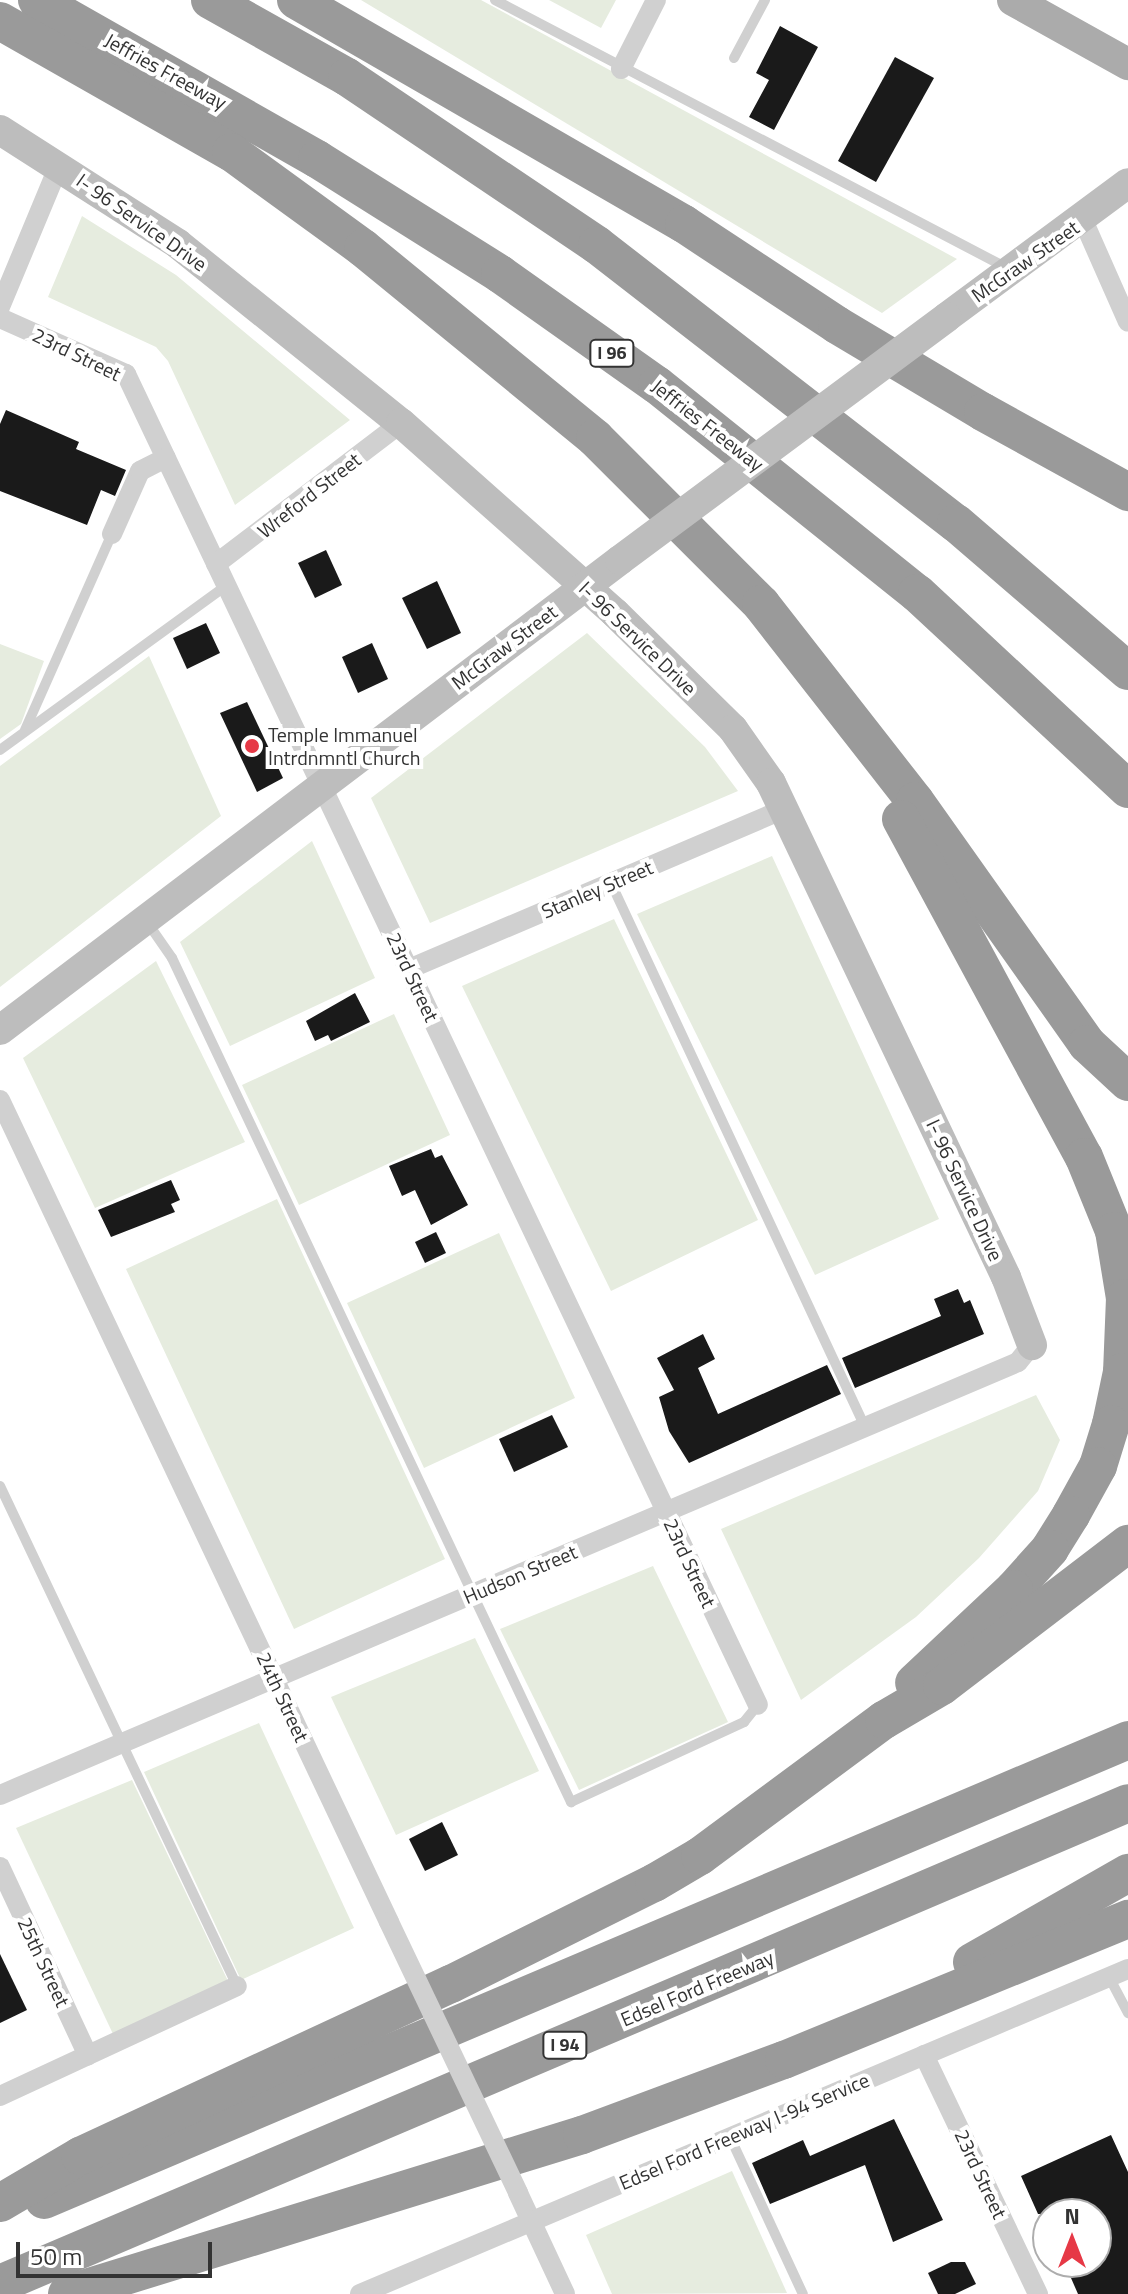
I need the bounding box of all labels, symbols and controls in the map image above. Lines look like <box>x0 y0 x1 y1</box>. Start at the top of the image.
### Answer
street label: Jeffries Freeway <box>101 28 231 114</box>
street label: I- 96 Service Drive <box>72 168 212 276</box>
street label: McGraw Street <box>967 215 1083 307</box>
street label: 23rd Street <box>29 322 125 386</box>
road number: I 96 <box>588 339 636 367</box>
street label: Jeffries Freeway <box>647 374 769 476</box>
street label: Wreford Street <box>253 447 365 543</box>
street label: I- 96 Service Drive <box>574 576 702 700</box>
street label: McGraw Street <box>447 600 561 694</box>
place label: Temple Immanuel Intrdnmntl Church <box>268 722 420 769</box>
marker: Temple Immanuel Intrdnmntl Church <box>243 737 261 755</box>
street label: Stanley Street <box>538 855 656 923</box>
street label: 23rd Street <box>382 929 444 1025</box>
street label: I- 96 Service Drive <box>922 1115 1008 1265</box>
street label: 23rd Street <box>659 1515 721 1611</box>
street label: Hudson Street <box>460 1539 580 1609</box>
street label: 24th Street <box>252 1648 314 1746</box>
street label: 25th Street <box>13 1913 75 2011</box>
street label: Edsel Ford Freeway <box>617 1945 777 2031</box>
road number: I 94 <box>541 2031 589 2059</box>
street label: Edsel Ford Freeway I-94 Service <box>615 2067 873 2195</box>
street label: 23rd Street <box>950 2126 1012 2222</box>
north arrow <box>1032 2198 1112 2278</box>
text: N <box>1064 2199 1080 2233</box>
scale bar <box>20 2226 216 2276</box>
text: 50 m <box>30 2238 82 2274</box>

